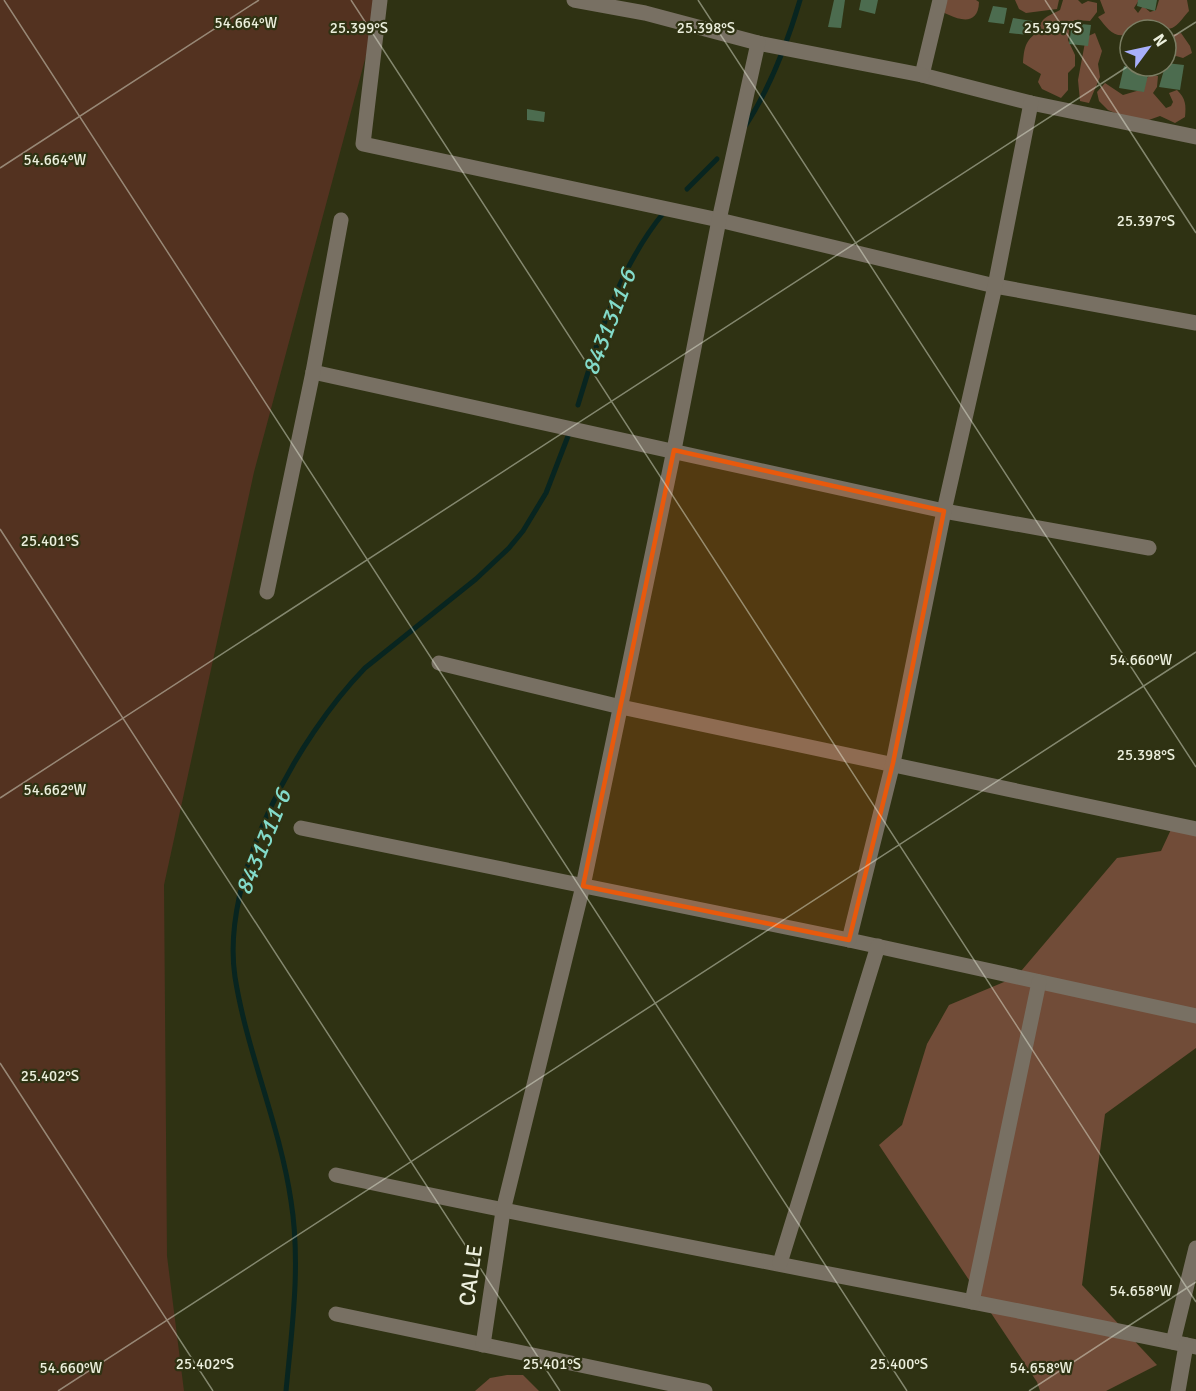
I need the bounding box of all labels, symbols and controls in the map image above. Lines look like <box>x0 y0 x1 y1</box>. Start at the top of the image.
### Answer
text: 54.664°W <box>215 14 278 32</box>
north arrow <box>1118 18 1178 78</box>
text: 25.399°S <box>330 19 388 37</box>
text: 25.398°S <box>677 19 735 37</box>
text: 25.397°S <box>1024 19 1082 37</box>
text: N <box>1148 30 1171 50</box>
text: 54.664°W <box>24 151 87 169</box>
text: 25.397°S <box>1117 212 1175 230</box>
water label: 8431311-6 <box>575 263 644 379</box>
text: 25.401°S <box>21 532 79 550</box>
text: 54.660°W <box>1110 651 1173 669</box>
text: 25.398°S <box>1117 746 1175 764</box>
text: 54.662°W <box>24 781 87 799</box>
water label: 8431311-6 <box>228 783 298 899</box>
text: 25.402°S <box>21 1067 79 1085</box>
street label: CALLE <box>453 1243 488 1308</box>
text: 54.658°W <box>1110 1282 1173 1300</box>
text: 25.402°S <box>176 1355 234 1373</box>
text: 25.401°S <box>523 1355 581 1373</box>
text: 25.400°S <box>870 1355 928 1373</box>
text: 54.660°W <box>40 1359 103 1377</box>
text: 54.658°W <box>1010 1359 1073 1377</box>

